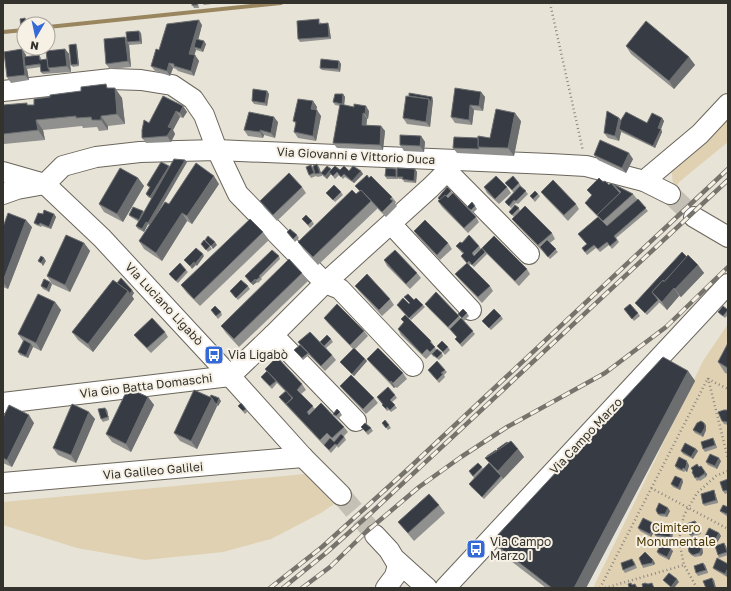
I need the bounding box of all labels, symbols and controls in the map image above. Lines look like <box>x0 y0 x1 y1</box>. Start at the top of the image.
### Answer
north arrow <box>16 16 56 56</box>
text: N <box>29 39 40 53</box>
street label: Via Giovanni e Vittorio Duca <box>276 144 436 167</box>
street label: Via Luciano Ligabò <box>122 259 207 348</box>
bus stop icon: Via Ligabò <box>203 344 225 366</box>
place label: Via Ligabò <box>228 347 288 362</box>
street label: Via Gio Batta Domaschi <box>79 370 213 401</box>
street label: Via Campo Marzo <box>546 394 625 477</box>
street label: Via Galileo Galilei <box>102 459 204 482</box>
park label: Cimitero Monumentale <box>636 520 716 549</box>
place label: Via Campo Marzo I <box>490 534 551 563</box>
bus stop icon: Via Campo Marzo I <box>465 538 487 560</box>

